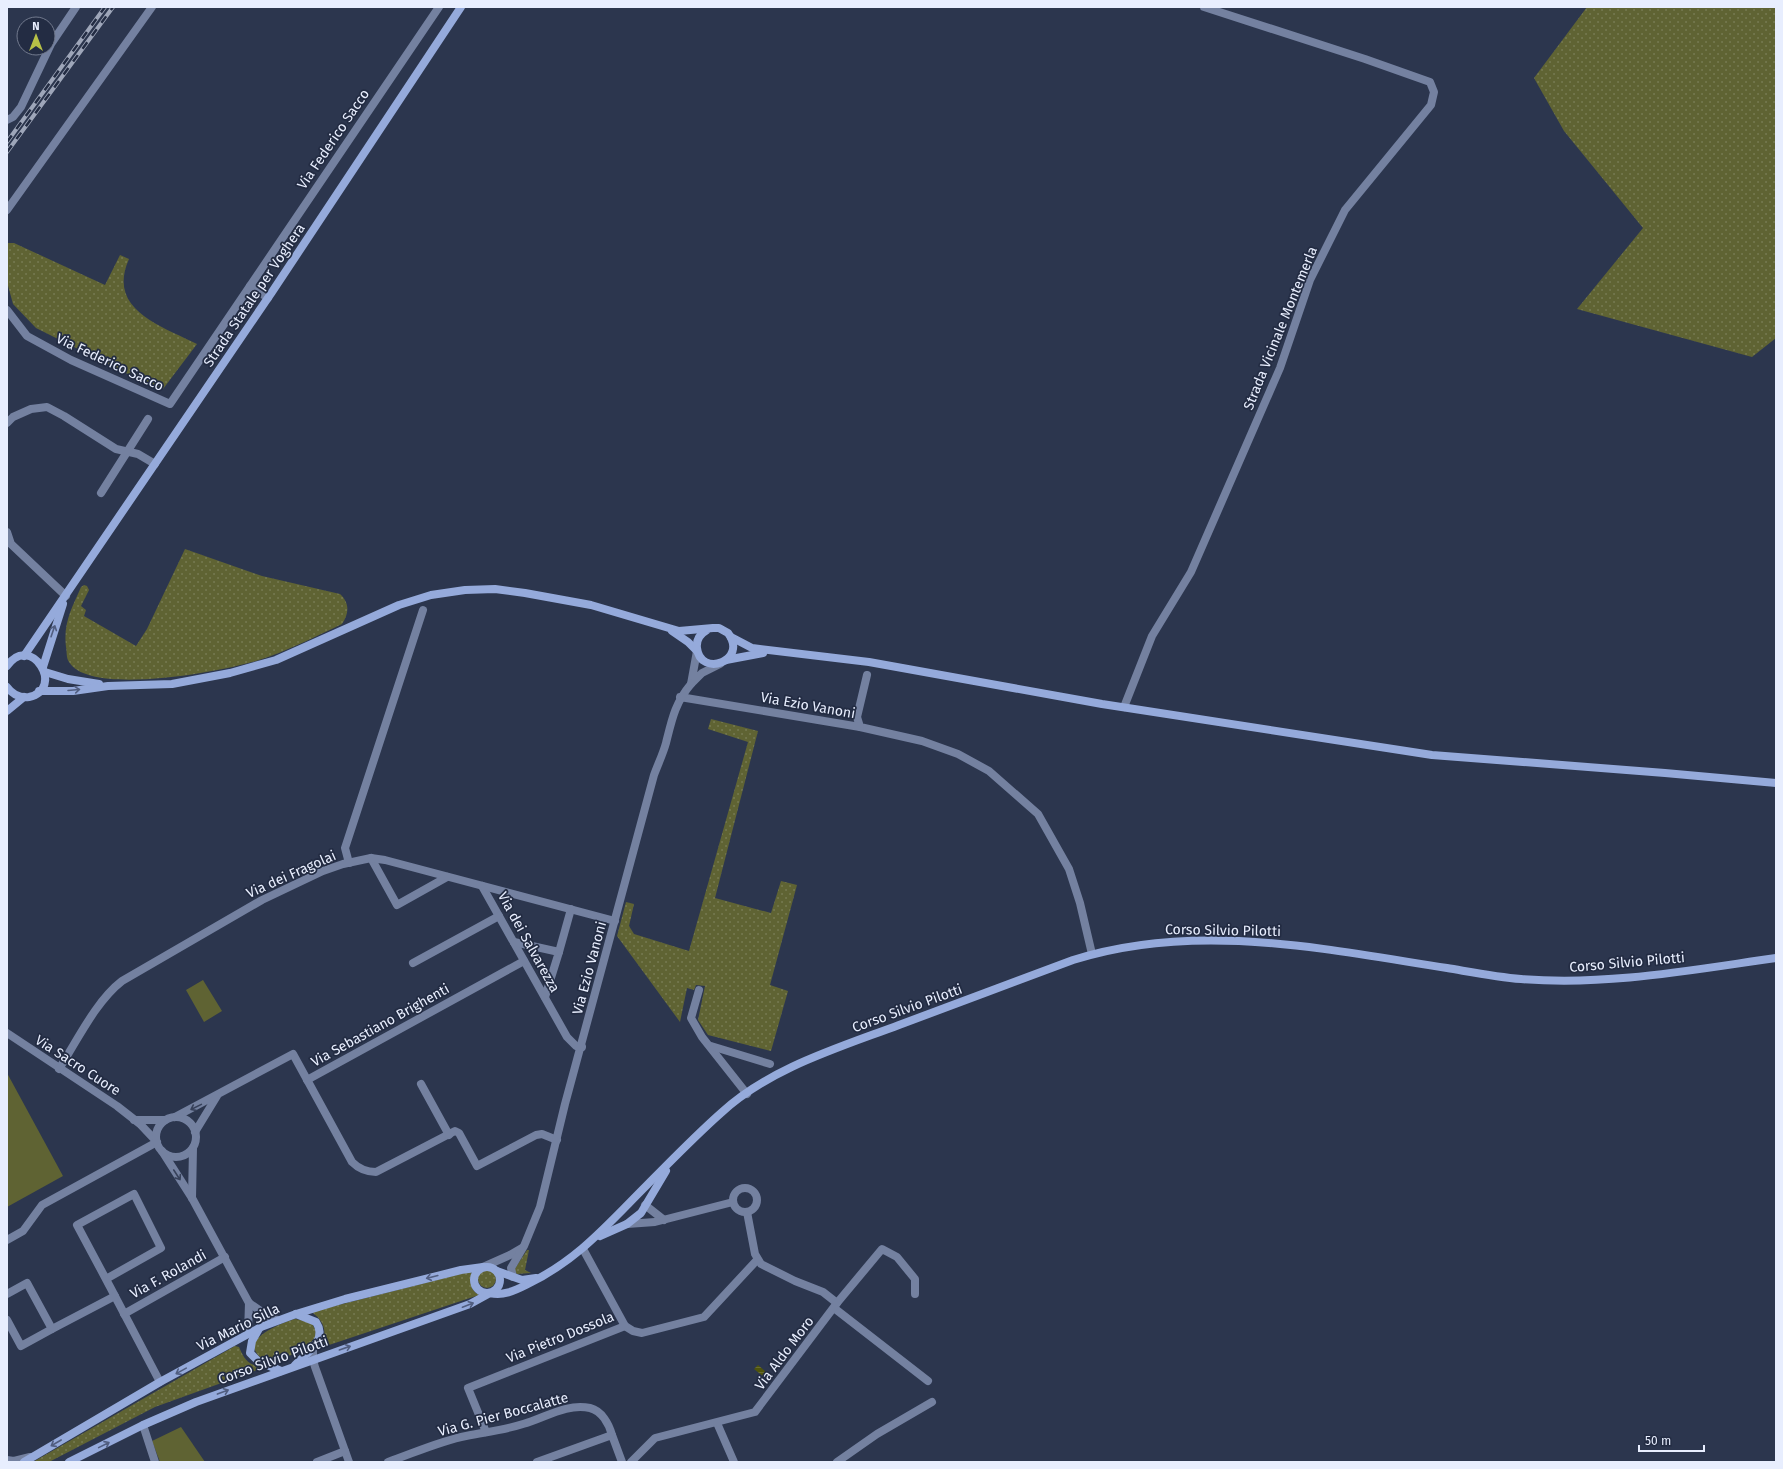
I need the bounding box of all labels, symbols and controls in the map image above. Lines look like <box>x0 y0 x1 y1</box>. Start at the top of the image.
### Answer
north arrow <box>16 16 56 56</box>
text: N <box>32 20 40 33</box>
street label: Via Federico Sacco <box>294 86 373 193</box>
street label: Strada Statale per Voghera <box>200 220 309 370</box>
street label: Strada Vicinale Montemerla <box>1240 244 1321 412</box>
street label: Via Federico Sacco <box>53 330 166 395</box>
one-way arrow <box>50 625 58 637</box>
one-way arrow <box>67 687 80 694</box>
street label: Via Ezio Vanoni <box>759 689 857 722</box>
street label: Via dei Fragolai <box>244 847 339 902</box>
street label: Via dei Salvarezza <box>494 889 563 995</box>
street label: Via Ezio Vanoni <box>569 920 610 1017</box>
street label: Corso Silvio Pilotti <box>1165 921 1281 940</box>
street label: Corso Silvio Pilotti <box>1569 949 1686 976</box>
street label: Via Sebastiano Brighenti <box>308 980 452 1071</box>
street label: Corso Silvio Pilotti <box>850 981 965 1036</box>
street label: Via Sacro Cuore <box>32 1031 124 1099</box>
one-way arrow <box>190 1104 202 1111</box>
one-way arrow <box>173 1169 181 1180</box>
street label: Via F. Rolandi <box>127 1247 209 1302</box>
one-way arrow <box>425 1274 438 1282</box>
street label: Via Mario Silla <box>194 1300 282 1355</box>
one-way arrow <box>461 1300 473 1308</box>
street label: Via Pietro Dossola <box>504 1308 617 1367</box>
street label: Via Aldo Moro <box>751 1313 818 1393</box>
street label: Corso Silvio Pilotti <box>216 1333 331 1388</box>
one-way arrow <box>339 1344 351 1352</box>
one-way arrow <box>175 1367 187 1375</box>
one-way arrow <box>216 1388 228 1396</box>
street label: Via G. Pier Boccalatte <box>436 1389 570 1440</box>
scale bar <box>1639 1427 1704 1453</box>
text: 50 m <box>1645 1434 1671 1448</box>
one-way arrow <box>50 1440 62 1448</box>
one-way arrow <box>98 1441 110 1448</box>

